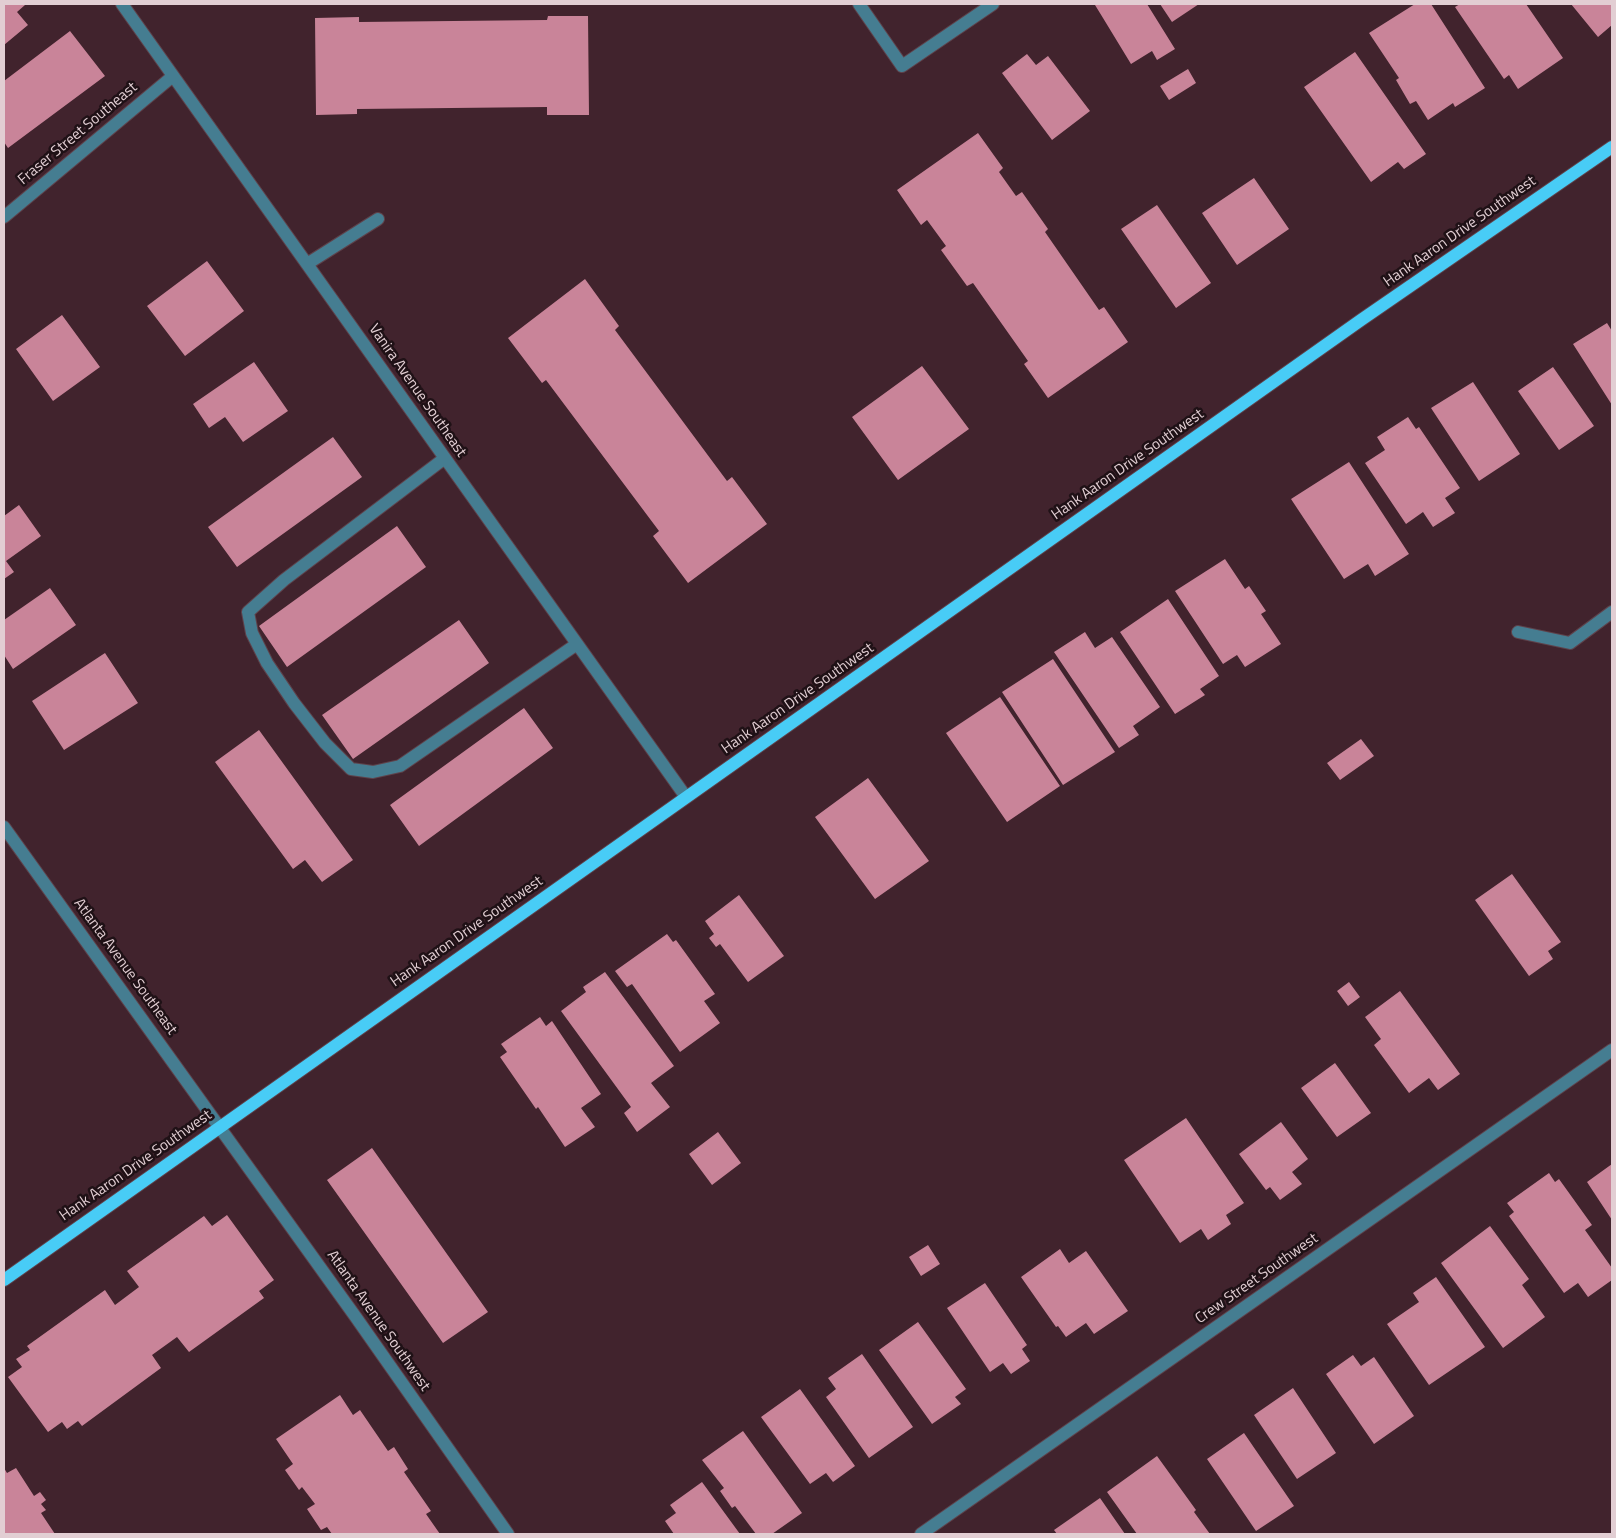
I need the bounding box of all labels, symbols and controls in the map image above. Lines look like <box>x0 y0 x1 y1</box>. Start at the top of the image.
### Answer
street label: Fraser Street Southeast <box>15 79 141 189</box>
street label: Hank Aaron Drive Southwest <box>1381 173 1539 291</box>
street label: Vanira Avenue Southeast <box>364 321 470 461</box>
street label: Hank Aaron Drive Southwest <box>1049 406 1207 524</box>
street label: Hank Aaron Drive Southwest <box>719 640 877 758</box>
street label: Hank Aaron Drive Southwest <box>388 873 546 991</box>
street label: Atlanta Avenue Southeast <box>70 895 180 1039</box>
street label: Hank Aaron Drive Southwest <box>57 1107 215 1225</box>
street label: Crew Street Southwest <box>1192 1230 1322 1328</box>
street label: Atlanta Avenue Southwest <box>323 1247 433 1395</box>

